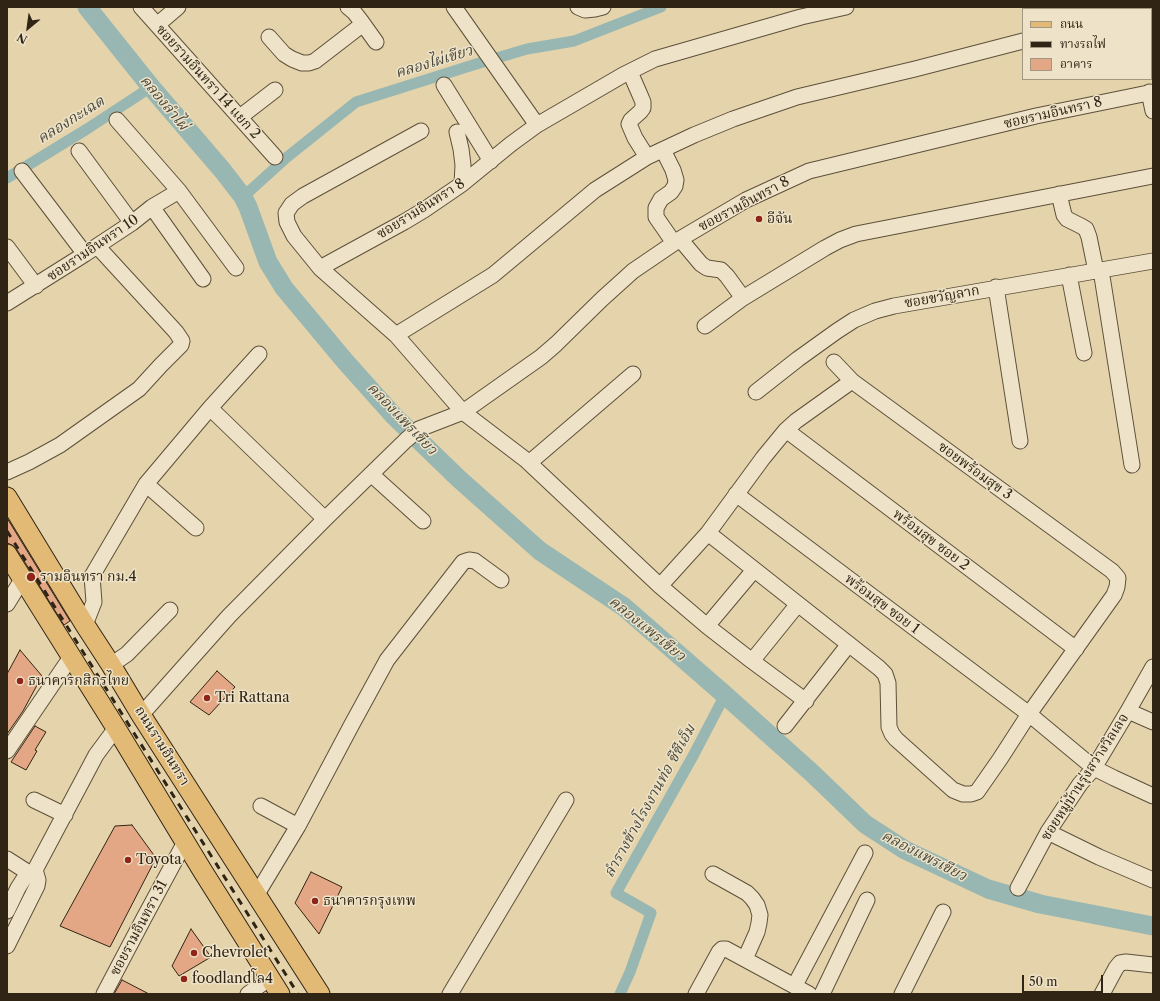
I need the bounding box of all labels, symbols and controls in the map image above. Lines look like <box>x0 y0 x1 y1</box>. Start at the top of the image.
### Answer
north arrow <box>8 8 48 48</box>
legend <box>1022 8 1152 80</box>
text: ถนน <box>1060 16 1083 31</box>
street label: ซอยรามอินทรา 14 แยก 2 <box>152 22 264 142</box>
text: N <box>15 30 30 47</box>
text: ทางรถไฟ <box>1060 36 1106 51</box>
water label: คลองไผ่เขียว <box>393 42 475 82</box>
text: อาคาร <box>1060 56 1092 71</box>
water label: คลองลำไผ่ <box>136 72 192 134</box>
water label: คลองกะเฉด <box>34 92 108 148</box>
street label: ซอยรามอินทรา 8 <box>1002 94 1104 132</box>
street label: ซอยรามอินทรา 8 <box>696 173 792 235</box>
street label: ซอยรามอินทรา 8 <box>374 175 468 243</box>
street label: ซอยรามอินทรา 10 <box>44 211 142 285</box>
place label: อีจัน <box>767 211 792 227</box>
marker: อีจัน <box>754 214 764 224</box>
street label: ซอยขวัญลาก <box>903 282 981 312</box>
water label: คลองแพรเขียว <box>363 379 441 459</box>
street label: ซอยพร้อมสุข 3 <box>935 439 1015 503</box>
street label: พร้อมสุข ซอย 2 <box>889 506 973 574</box>
place label: รามอินทรา กม.4 <box>40 569 137 585</box>
street label: พร้อมสุข ซอย 1 <box>841 570 923 638</box>
marker: รามอินทรา กม.4 <box>25 571 37 583</box>
water label: คลองแพรเขียว <box>605 593 689 665</box>
place label: ธนาคารกสิกรไทย <box>28 673 129 689</box>
marker: ธนาคารกสิกรไทย <box>15 676 25 686</box>
place label: Tri Rattana <box>215 690 290 706</box>
marker: Tri Rattana <box>202 693 212 703</box>
street label: ถนนรามอินทรา <box>131 703 193 789</box>
street label: ซอยหมู่บ้านรุ่งสว่างวิลเลจ <box>1038 710 1132 844</box>
water label: ลำรางข้างโรงงานท่อ ซีซีเอ็ม <box>600 721 700 881</box>
water label: คลองแพรเขียว <box>878 827 970 885</box>
place label: Toyota <box>136 852 182 868</box>
marker: Toyota <box>123 855 133 865</box>
street label: ซอยรามอินทรา 31 <box>107 877 171 979</box>
place label: ธนาคารกรุงเทพ <box>323 893 416 909</box>
marker: ธนาคารกรุงเทพ <box>310 896 320 906</box>
place label: Chevrolet <box>202 945 268 961</box>
marker: Chevrolet <box>189 948 199 958</box>
scale bar <box>1024 967 1105 993</box>
place label: foodlandโล4 <box>192 971 273 987</box>
marker: foodlandโล4 <box>179 974 189 984</box>
text: 50 m <box>1029 974 1058 989</box>

